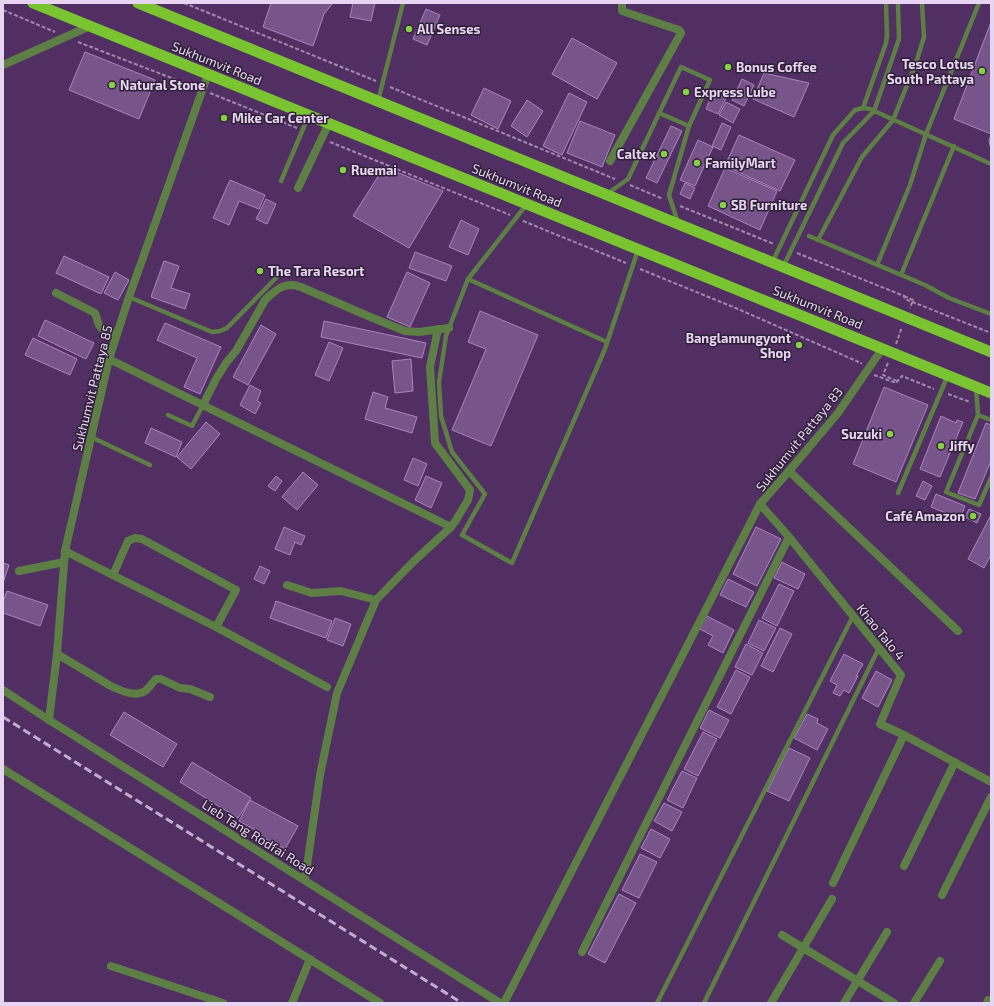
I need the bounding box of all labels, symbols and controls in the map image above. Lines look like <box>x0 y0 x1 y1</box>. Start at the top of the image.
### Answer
place label: All Senses <box>417 21 481 37</box>
marker: All Senses <box>404 24 414 34</box>
street label: Sukhumvit Road <box>170 38 264 88</box>
place label: Tesco Lotus South Pattaya <box>887 56 974 87</box>
place label: Bonus Coffee <box>736 59 817 75</box>
marker: Bonus Coffee <box>723 62 733 72</box>
marker: Tesco Lotus South Pattaya <box>977 66 987 76</box>
place label: Natural Stone <box>120 77 205 93</box>
marker: Natural Stone <box>107 80 117 90</box>
place label: Express Lube <box>694 84 776 100</box>
marker: Express Lube <box>681 87 691 97</box>
place label: Mike Car Center <box>232 110 329 126</box>
marker: Mike Car Center <box>219 113 229 123</box>
place label: Caltex <box>617 146 657 162</box>
marker: Caltex <box>659 149 669 159</box>
place label: FamilyMart <box>705 155 777 171</box>
marker: FamilyMart <box>692 158 702 168</box>
street label: Sukhumvit Road <box>470 160 564 210</box>
place label: Ruemai <box>351 162 397 178</box>
marker: Ruemai <box>338 165 348 175</box>
place label: SB Furniture <box>731 197 807 213</box>
marker: SB Furniture <box>718 200 728 210</box>
place label: The Tara Resort <box>268 263 365 279</box>
marker: The Tara Resort <box>255 266 265 276</box>
street label: Sukhumvit Road <box>771 282 865 332</box>
street label: Sukhumvit Pattaya 85 <box>69 323 115 453</box>
place label: Banglamungyont Shop <box>686 330 792 361</box>
marker: Banglamungyont Shop <box>794 340 804 350</box>
street label: Sukhumvit Pattaya 83 <box>752 384 846 494</box>
place label: Suzuki <box>841 426 882 442</box>
marker: Suzuki <box>885 429 895 439</box>
place label: Jiffy <box>949 438 975 454</box>
marker: Jiffy <box>936 441 946 451</box>
place label: Café Amazon <box>885 508 965 524</box>
marker: Café Amazon <box>968 511 978 521</box>
street label: Khao Talo 4 <box>853 601 909 663</box>
street label: Lieb Tang Rodfai Road <box>199 796 317 878</box>

